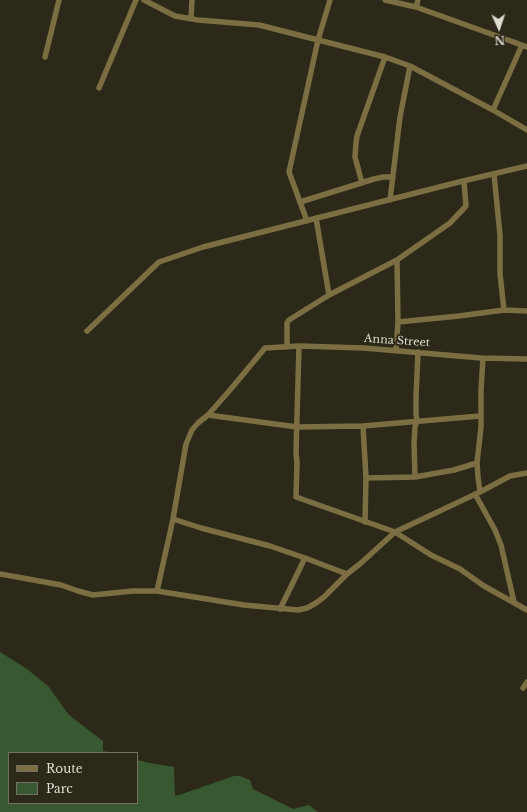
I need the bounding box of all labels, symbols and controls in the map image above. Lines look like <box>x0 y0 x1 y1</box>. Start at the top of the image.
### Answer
north arrow <box>479 8 519 48</box>
text: N <box>494 33 505 47</box>
street label: Anna Street <box>364 332 430 350</box>
legend <box>8 752 138 804</box>
text: Route <box>46 761 83 776</box>
text: Parc <box>46 781 73 796</box>

